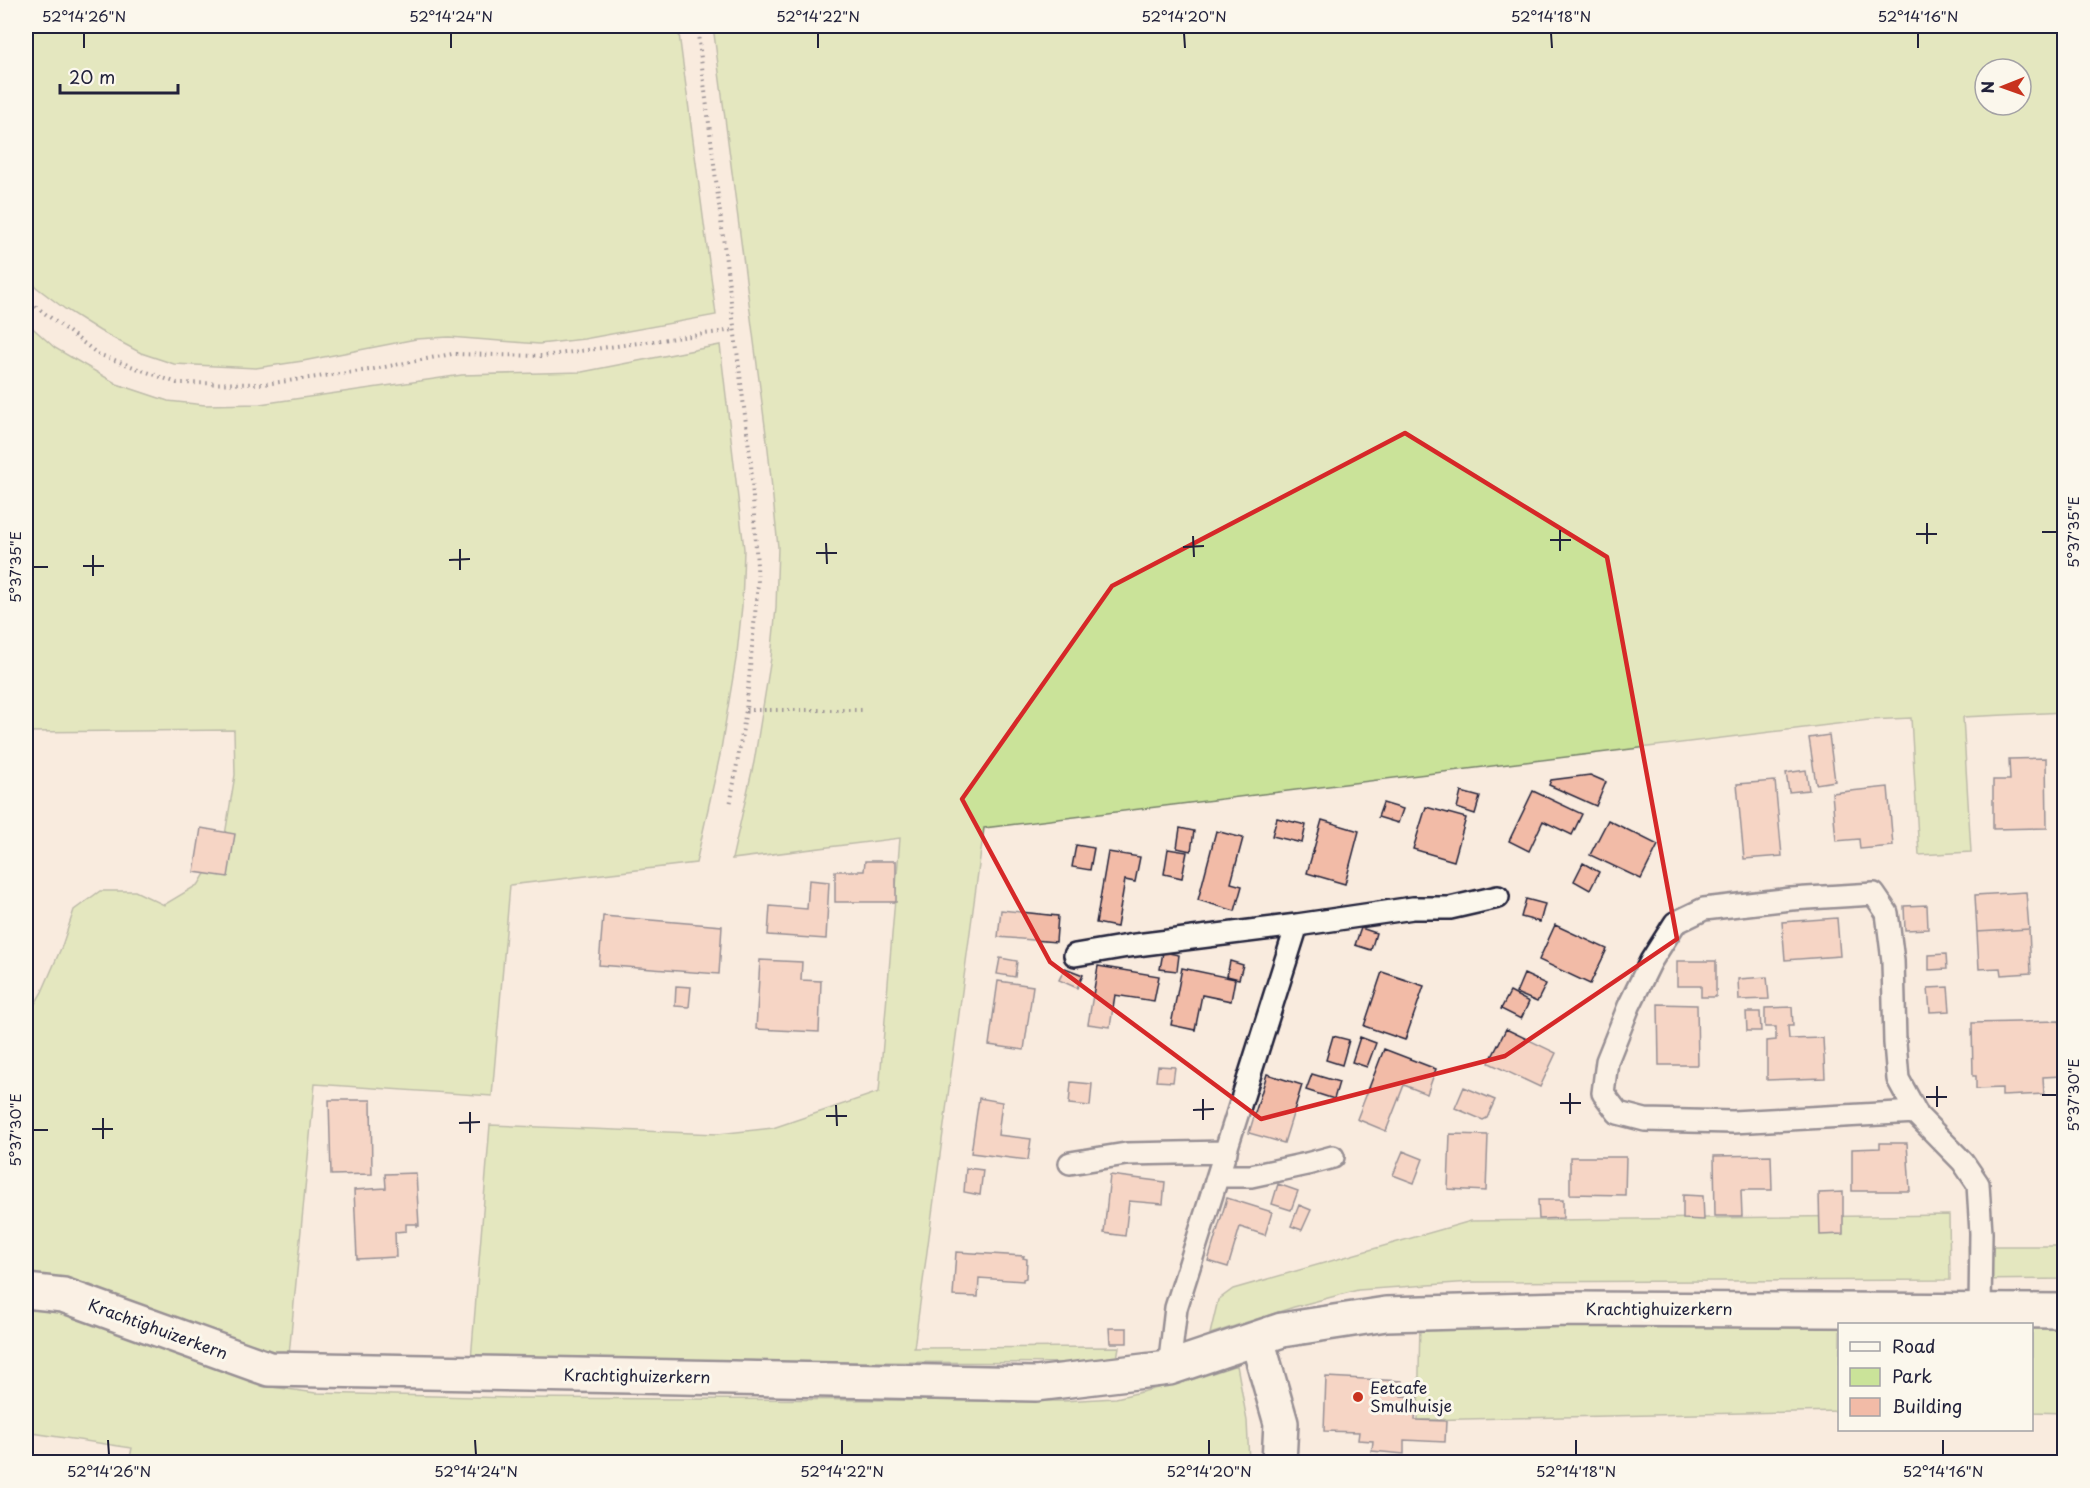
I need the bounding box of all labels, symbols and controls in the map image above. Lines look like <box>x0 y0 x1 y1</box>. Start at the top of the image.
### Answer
text: 52°14'26"N <box>42 4 126 27</box>
text: 52°14'24"N <box>409 4 493 27</box>
text: 52°14'22"N <box>776 4 860 27</box>
text: 52°14'20"N <box>1141 4 1227 27</box>
text: 52°14'18"N <box>1511 4 1591 27</box>
text: 52°14'16"N <box>1877 4 1959 27</box>
scale bar <box>60 57 178 95</box>
north arrow <box>1973 57 2033 117</box>
text: 20 m <box>69 63 115 90</box>
text: N <box>1975 81 1999 94</box>
text: 5°37'35"E <box>2061 496 2084 568</box>
text: 5°37'35"E <box>3 531 26 603</box>
text: 5°37'30"E <box>2061 1058 2084 1132</box>
text: 5°37'30"E <box>3 1093 26 1167</box>
street label: Krachtighuizerkern <box>85 1292 231 1364</box>
street label: Krachtighuizerkern <box>1586 1296 1732 1320</box>
legend <box>1838 1323 2033 1431</box>
text: Road <box>1892 1332 1936 1359</box>
street label: Krachtighuizerkern <box>563 1362 711 1388</box>
text: Park <box>1892 1362 1932 1389</box>
place label: Eetcafe Smulhuisje <box>1370 1375 1452 1417</box>
marker: Eetcafe Smulhuisje <box>1351 1390 1365 1404</box>
text: Building <box>1892 1392 1962 1419</box>
text: 52°14'26"N <box>67 1459 151 1482</box>
text: 52°14'24"N <box>434 1459 518 1482</box>
text: 52°14'22"N <box>800 1459 884 1482</box>
text: 52°14'20"N <box>1166 1459 1252 1482</box>
text: 52°14'18"N <box>1536 1459 1616 1482</box>
text: 52°14'16"N <box>1902 1459 1984 1482</box>

